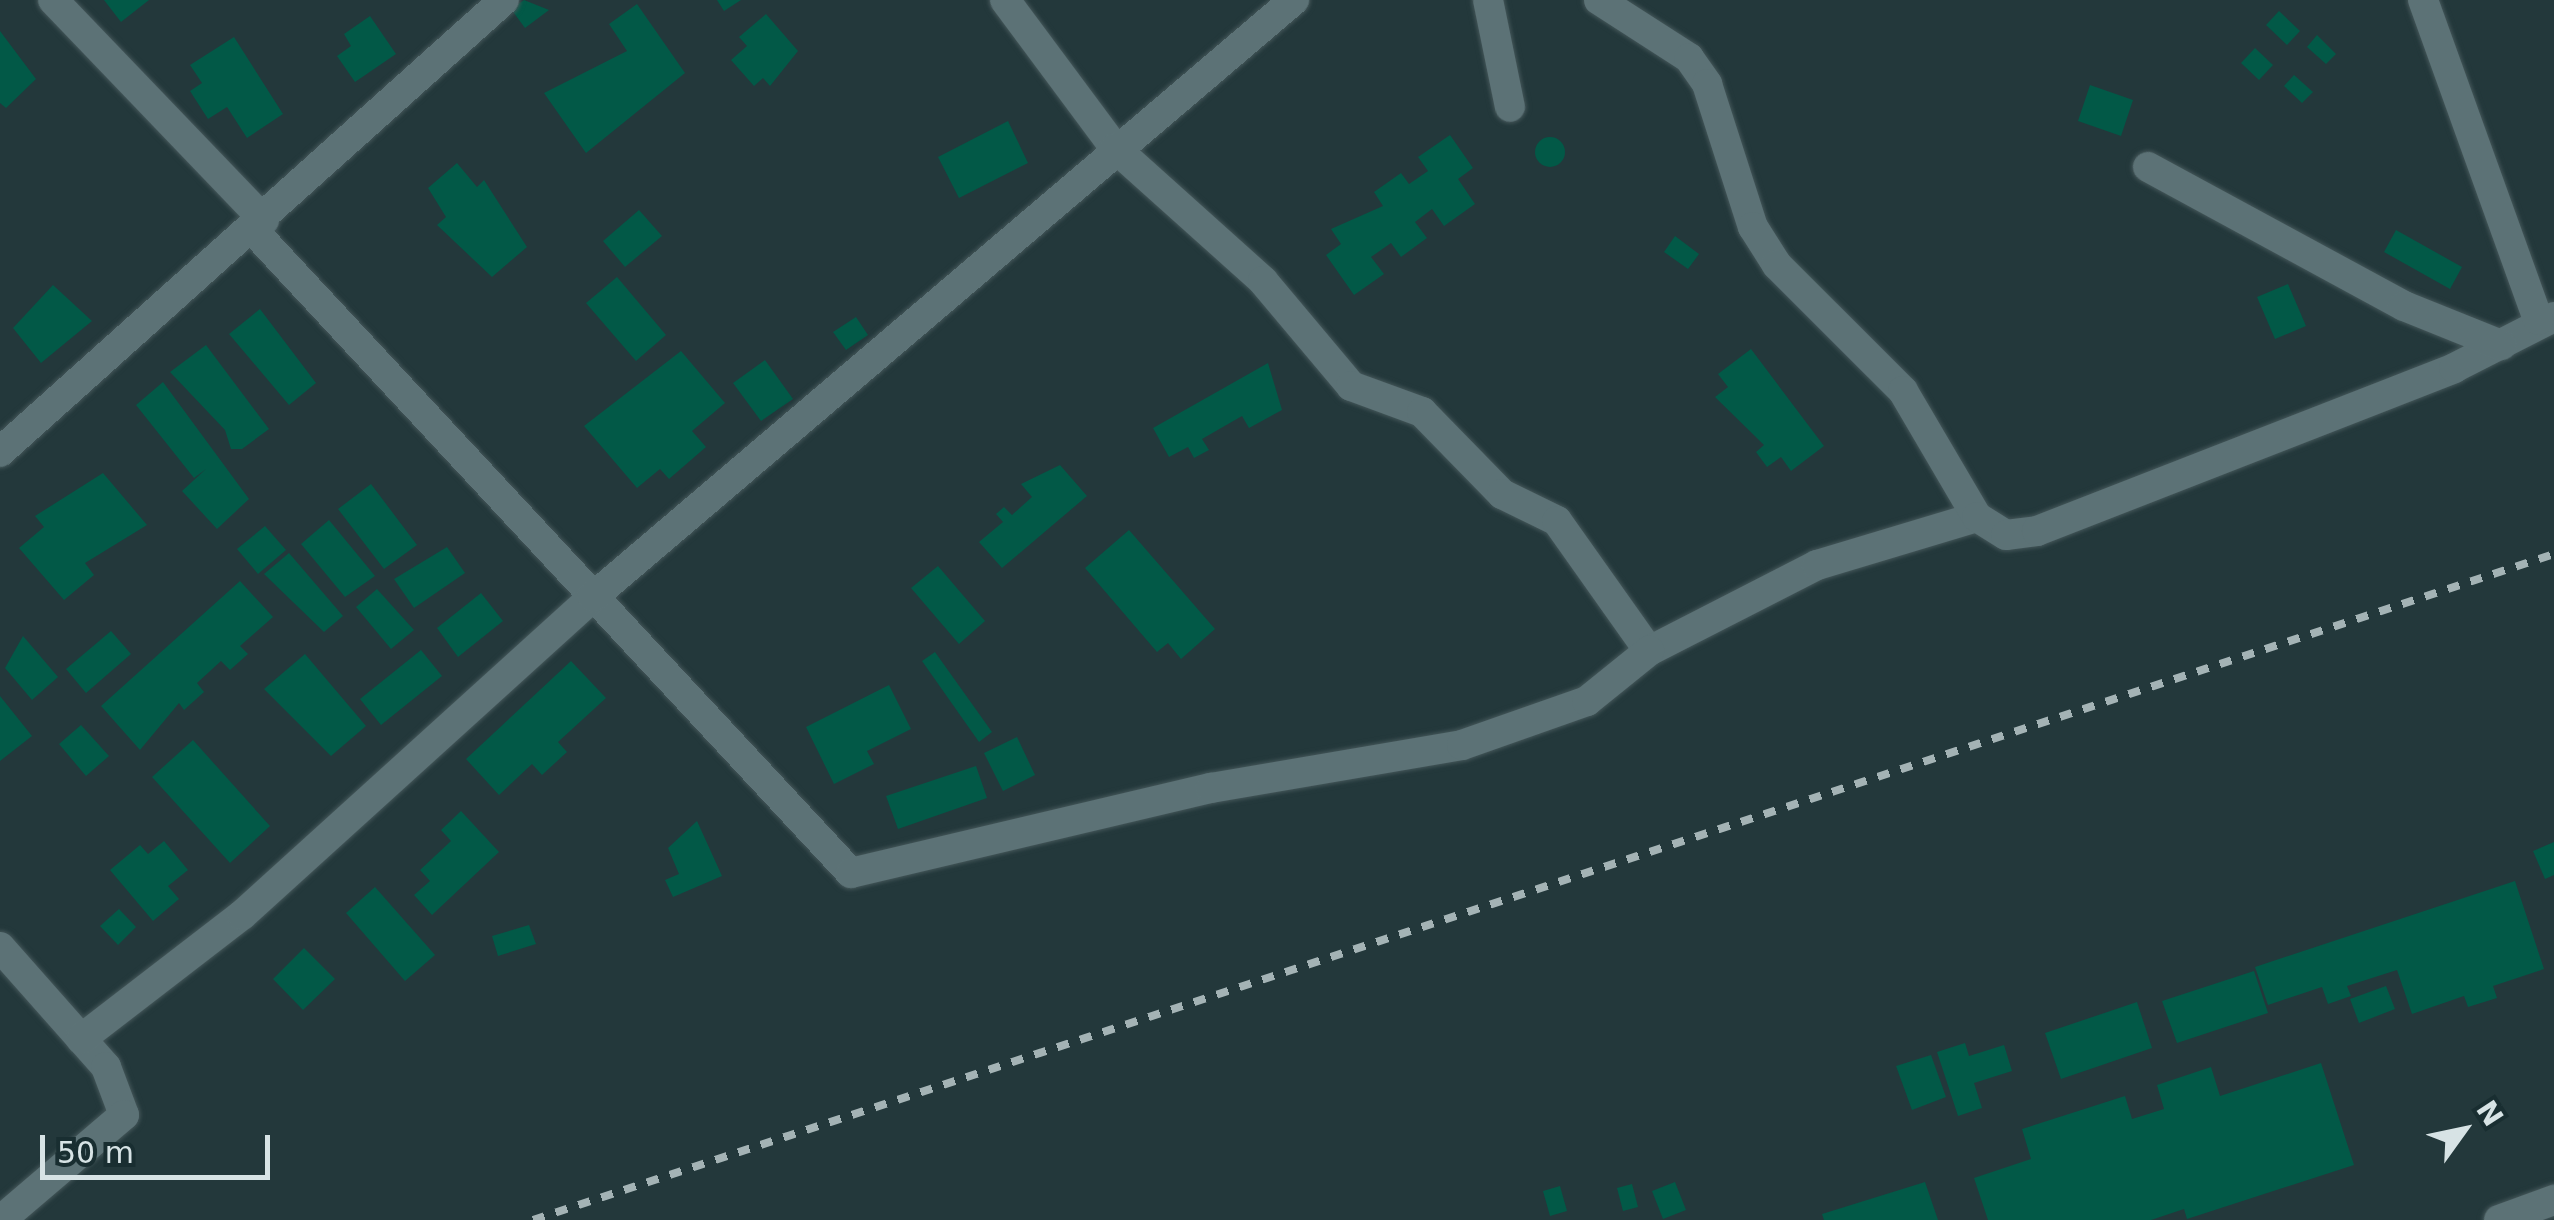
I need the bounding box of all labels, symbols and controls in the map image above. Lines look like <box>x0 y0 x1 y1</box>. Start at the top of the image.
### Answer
north arrow <box>2414 1080 2514 1180</box>
text: N <box>2469 1095 2510 1132</box>
scale bar <box>45 1115 275 1177</box>
text: 50 m <box>57 1135 134 1170</box>

